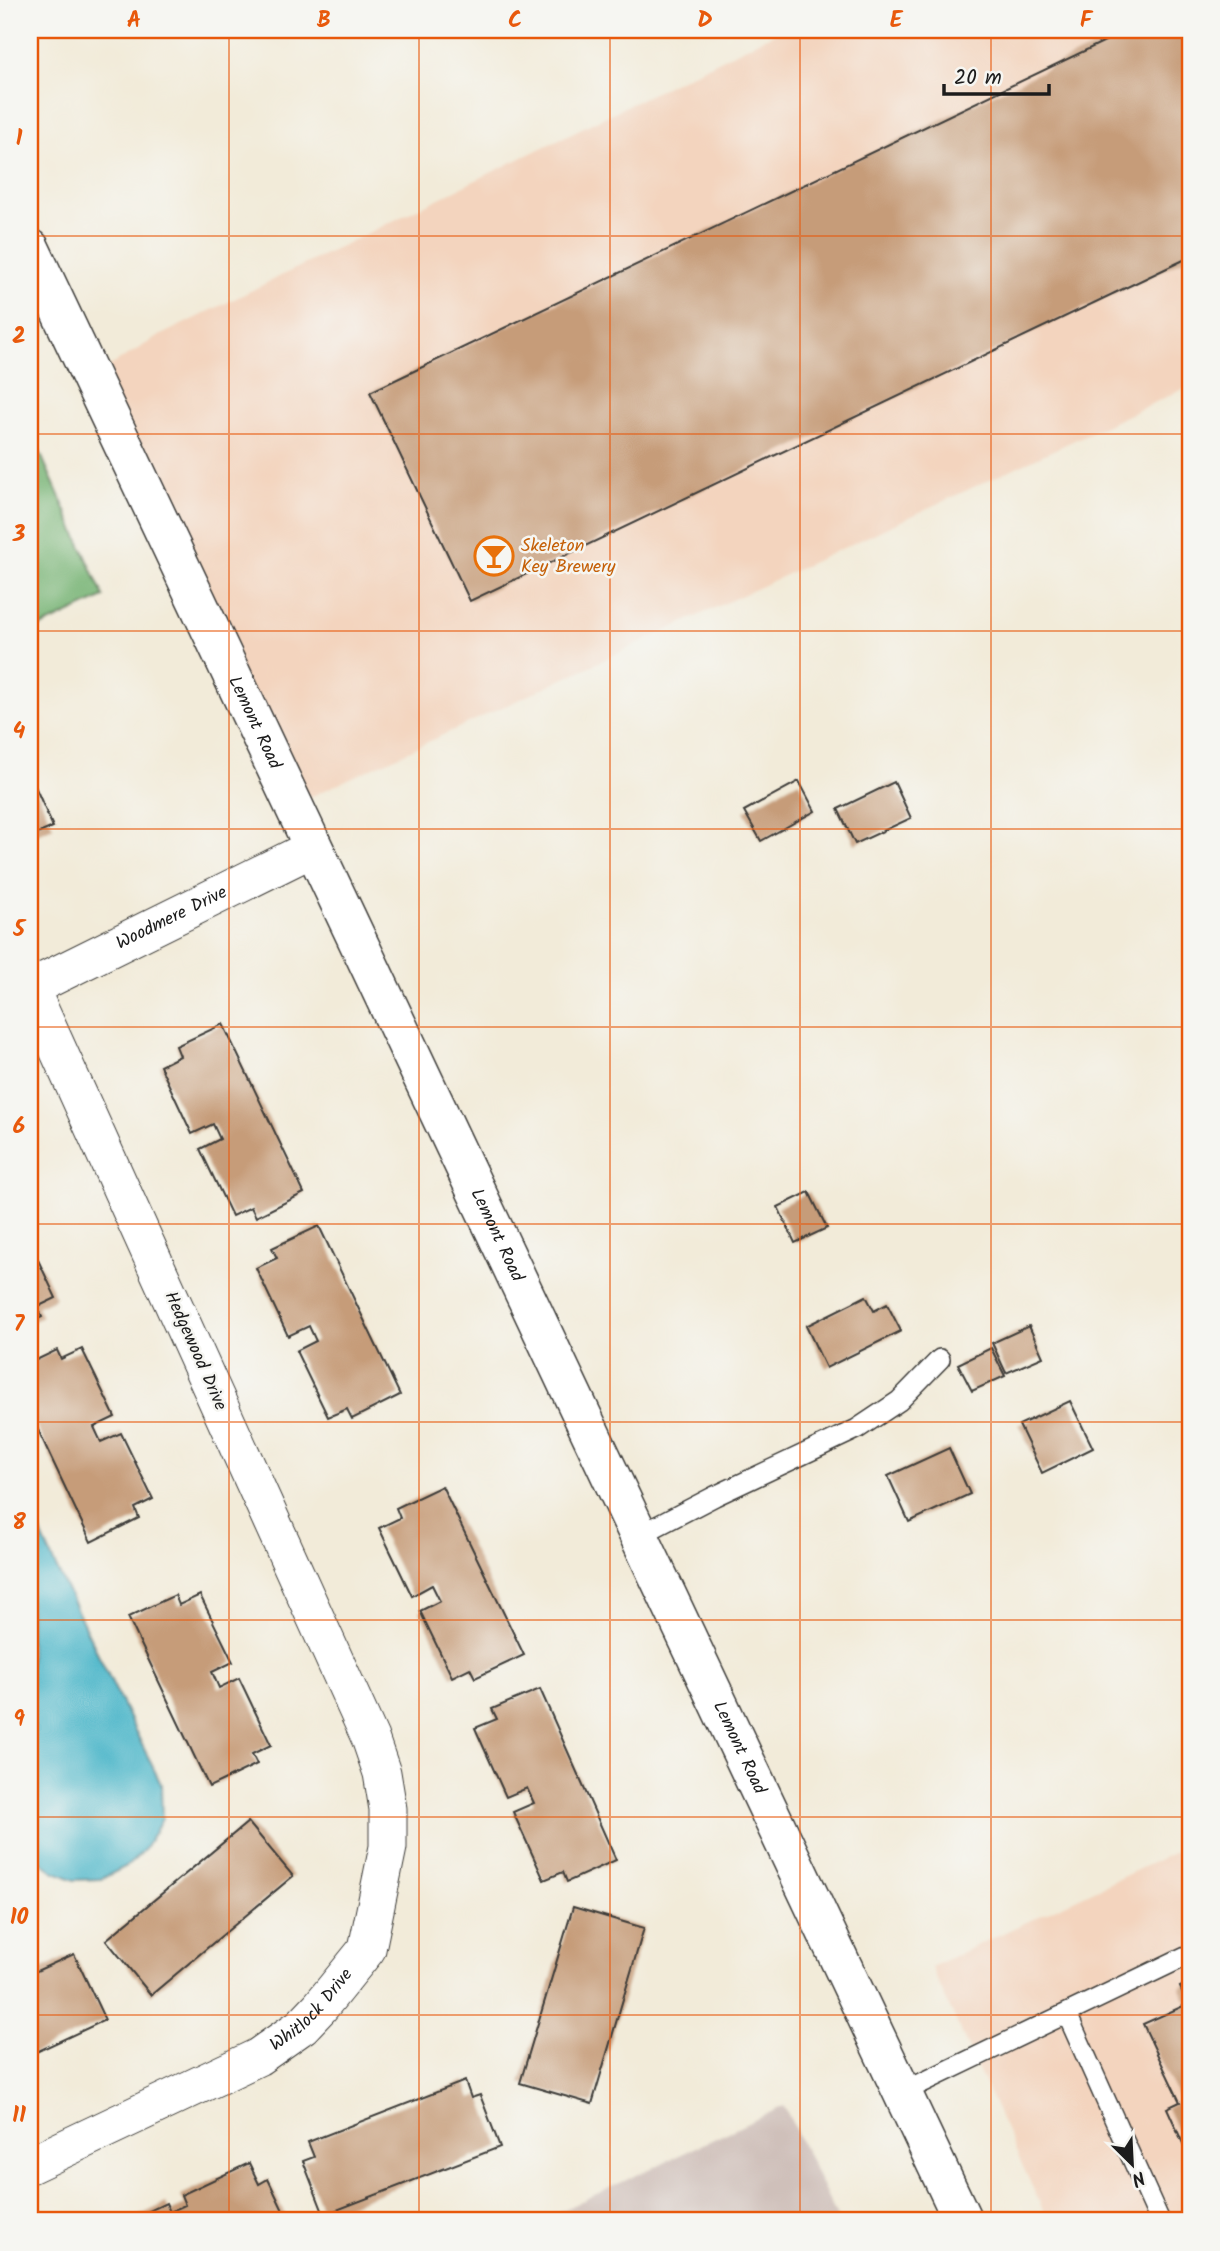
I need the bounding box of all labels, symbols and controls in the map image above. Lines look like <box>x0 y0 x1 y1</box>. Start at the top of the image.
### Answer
text: A <box>127 3 141 39</box>
text: B <box>317 3 331 39</box>
text: C <box>508 3 522 39</box>
text: D <box>697 3 713 39</box>
text: E <box>890 3 904 39</box>
text: F <box>1080 3 1094 39</box>
scale bar <box>944 52 1048 96</box>
text: 20 m <box>954 62 1002 95</box>
text: 1 <box>16 121 23 157</box>
text: 2 <box>12 319 26 355</box>
text: 3 <box>12 517 26 553</box>
place label: Skeleton Key Brewery <box>521 532 616 582</box>
bar icon: Skeleton Key Brewery <box>473 535 515 577</box>
street label: Lemont Road <box>220 671 289 775</box>
text: 4 <box>13 714 26 750</box>
street label: Woodmere Drive <box>111 878 232 958</box>
text: 5 <box>12 912 27 948</box>
text: 6 <box>13 1109 25 1145</box>
street label: Lemont Road <box>462 1184 532 1288</box>
street label: Hedgewood Drive <box>156 1287 234 1415</box>
text: 7 <box>14 1307 26 1343</box>
text: 8 <box>12 1505 26 1541</box>
street label: Lemont Road <box>705 1696 774 1800</box>
text: 9 <box>13 1702 25 1738</box>
text: 10 <box>10 1900 29 1936</box>
street label: Whitlock Drive <box>264 1962 360 2059</box>
text: 11 <box>12 2098 26 2134</box>
north arrow <box>1098 2128 1168 2198</box>
text: N <box>1127 2162 1150 2194</box>

